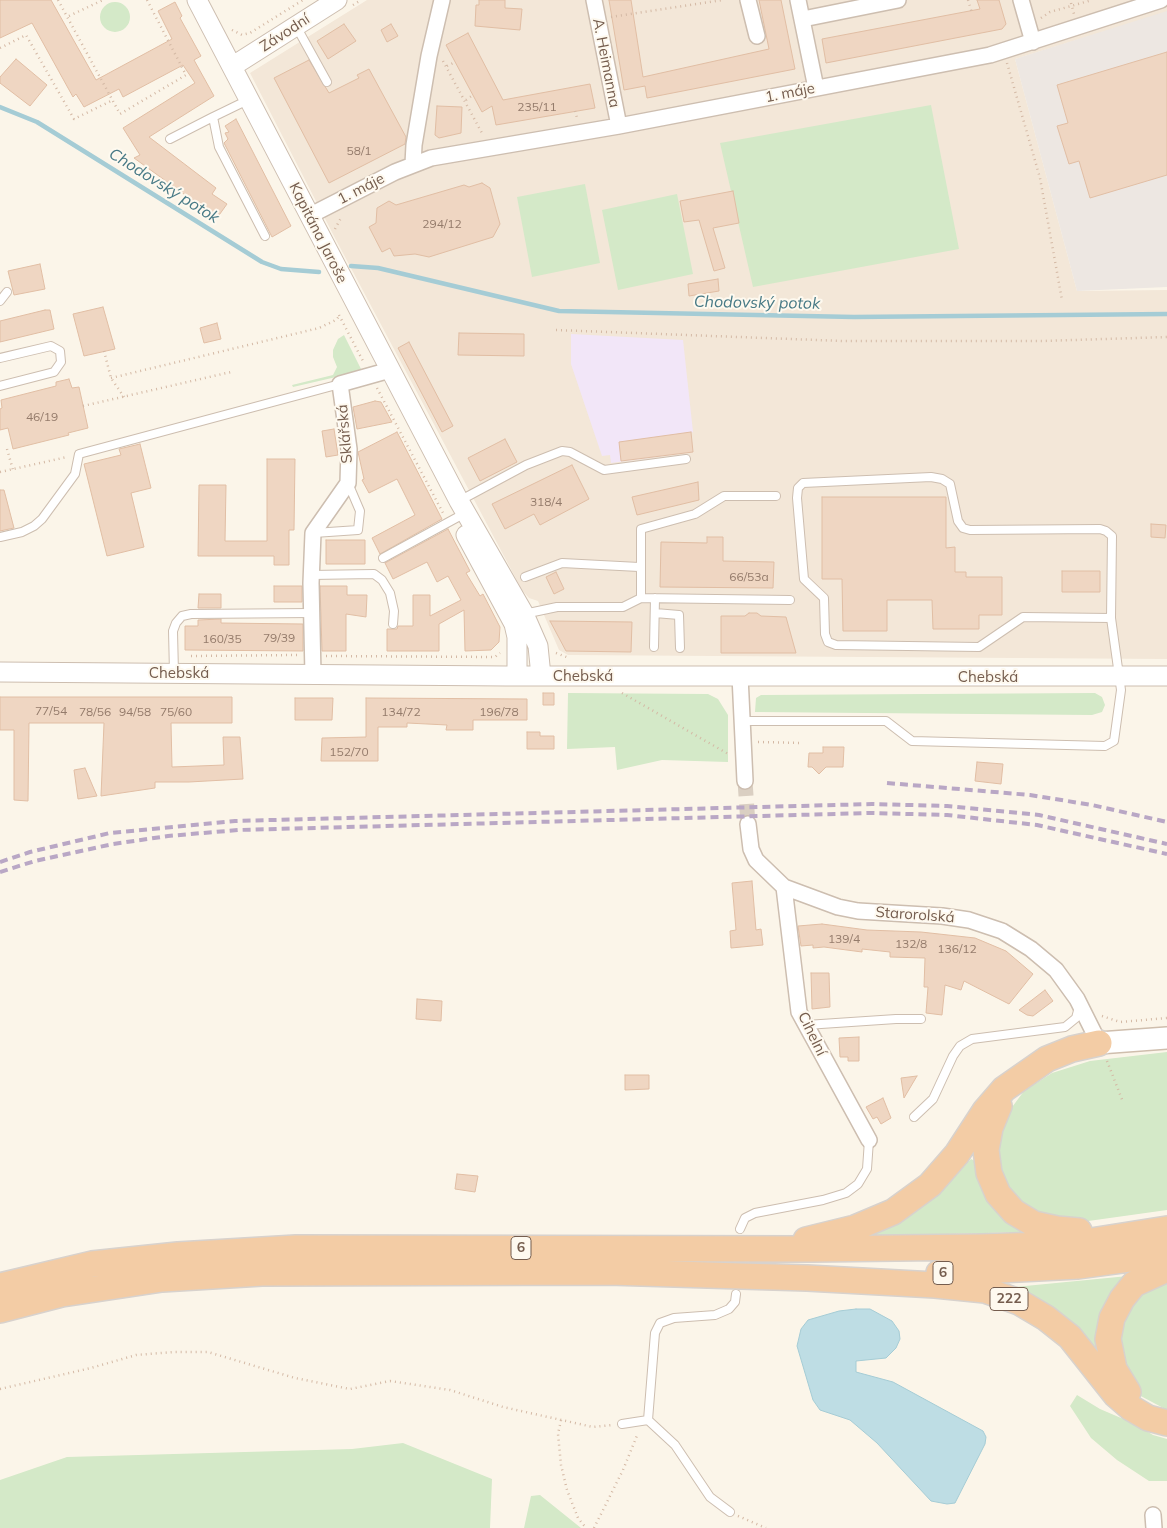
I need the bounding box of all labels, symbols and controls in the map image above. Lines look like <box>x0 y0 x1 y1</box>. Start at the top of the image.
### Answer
street label: Závodní <box>257 10 313 56</box>
street label: A. Heimanna <box>589 17 623 109</box>
street label: 1. máje <box>764 79 816 107</box>
house number: 235/11 <box>517 100 557 114</box>
water label: Chodovský potok <box>105 144 223 228</box>
house number: 58/1 <box>346 144 372 158</box>
street label: 1. máje <box>335 170 387 208</box>
street label: Kapitána Jaroše <box>285 180 351 286</box>
house number: 294/12 <box>422 217 462 231</box>
water label: Chodovský potok <box>694 292 820 314</box>
street label: Sklářská <box>333 404 357 464</box>
house number: 46/19 <box>26 410 58 424</box>
house number: 318/4 <box>530 495 562 509</box>
house number: 66/53a <box>729 570 769 584</box>
house number: 79/39 <box>263 631 295 645</box>
house number: 160/35 <box>202 632 242 646</box>
street label: Chebská <box>149 664 209 682</box>
street label: Chebská <box>553 667 613 685</box>
street label: Chebská <box>958 668 1018 686</box>
house number: 77/54 <box>35 704 67 718</box>
house number: 78/56 <box>79 705 111 719</box>
house number: 94/58 <box>119 705 151 719</box>
house number: 75/60 <box>160 705 192 719</box>
house number: 134/72 <box>381 705 421 719</box>
house number: 196/78 <box>479 705 519 719</box>
house number: 152/70 <box>329 745 369 759</box>
street label: Starorolská <box>875 903 955 927</box>
house number: 139/4 <box>828 932 860 946</box>
house number: 132/8 <box>895 937 927 951</box>
house number: 136/12 <box>937 942 977 956</box>
street label: Cihelní <box>794 1009 830 1059</box>
road number: 6 <box>511 1236 531 1260</box>
road number: 6 <box>933 1262 953 1284</box>
road number: 222 <box>990 1288 1028 1310</box>

